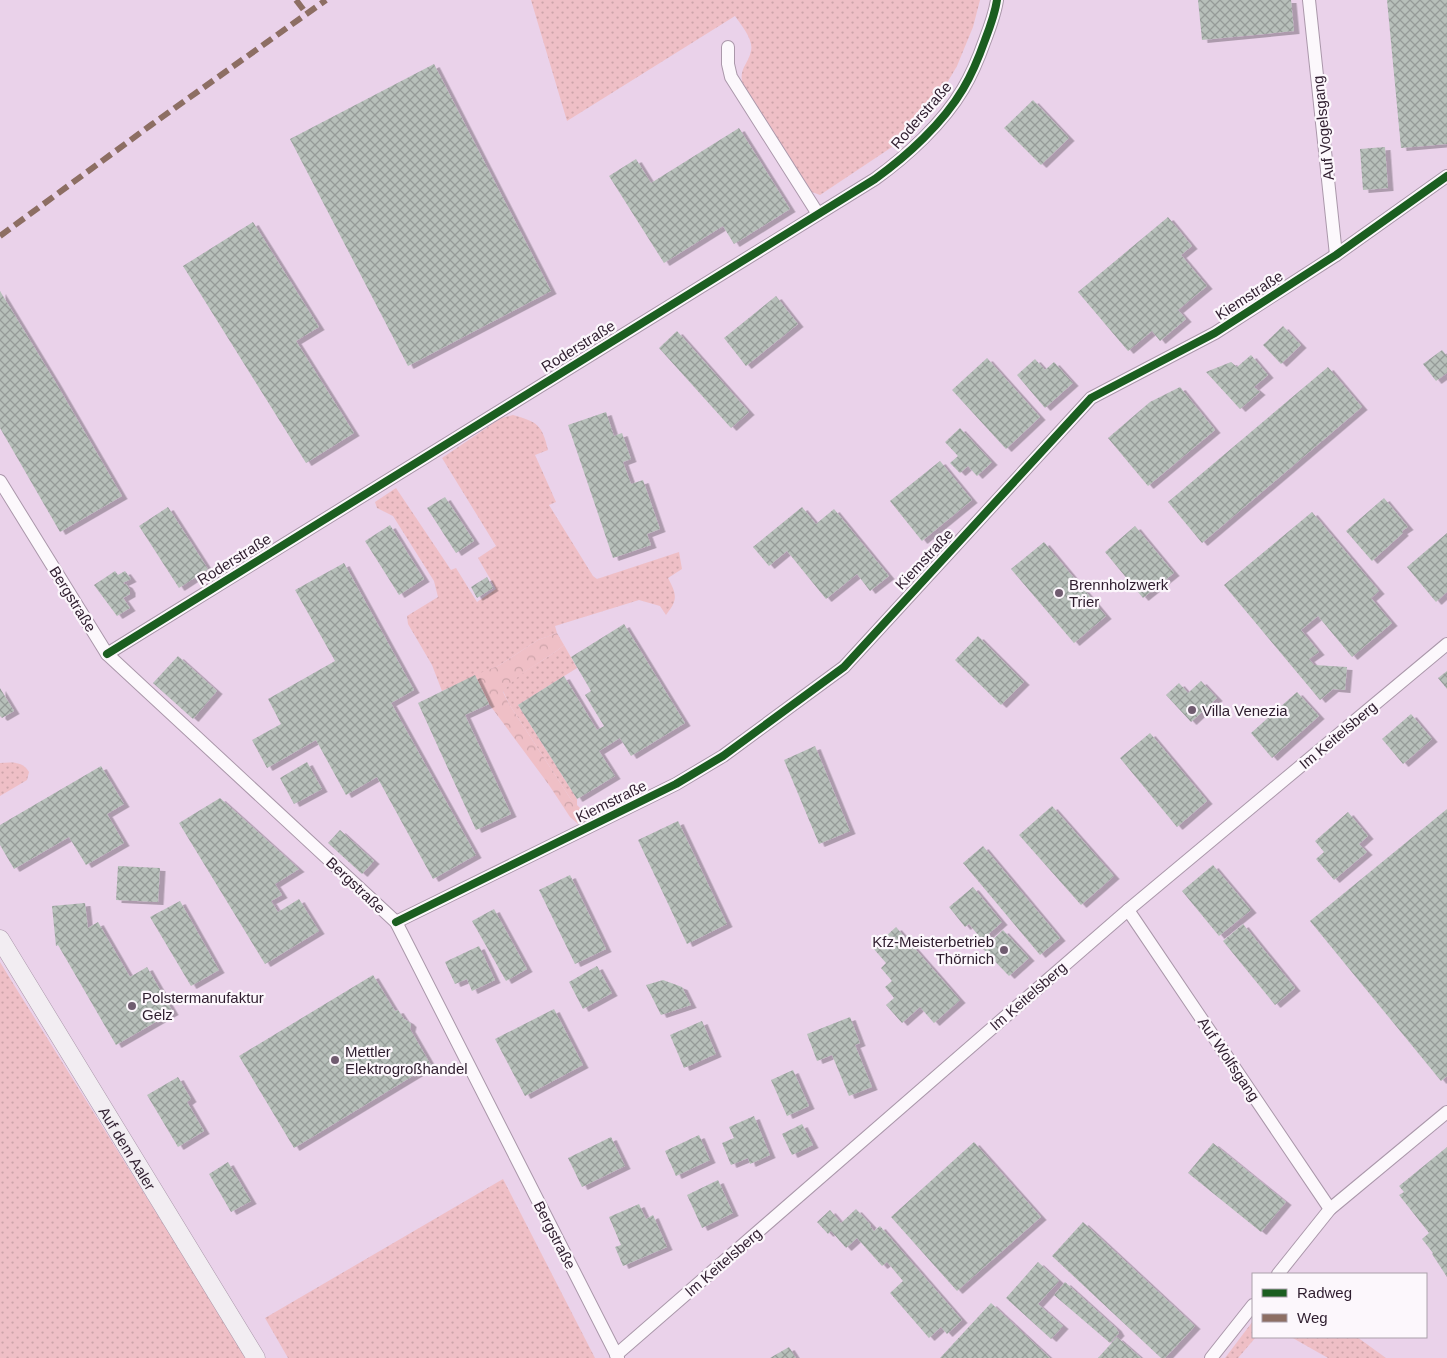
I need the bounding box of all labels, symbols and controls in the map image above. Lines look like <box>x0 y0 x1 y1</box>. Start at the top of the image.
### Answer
street label: Auf Vogelsgang <box>1309 75 1337 181</box>
street label: Roderstraße <box>887 78 955 152</box>
street label: Kiemstraße <box>1212 267 1286 323</box>
street label: Roderstraße <box>538 317 618 375</box>
street label: Kiemstraße <box>892 525 956 593</box>
street label: Roderstraße <box>194 530 274 588</box>
street label: Bergstraße <box>46 563 100 635</box>
place label: Brennholzwerk Trier <box>1069 576 1169 610</box>
marker: Brennholzwerk Trier <box>1053 587 1065 599</box>
street label: Im Keitelsberg <box>1296 698 1380 772</box>
place label: Villa Venezia <box>1202 702 1288 719</box>
marker: Villa Venezia <box>1186 704 1198 716</box>
street label: Kiemstraße <box>573 777 649 825</box>
street label: Bergstraße <box>323 853 389 917</box>
place label: Kfz-Meisterbetrieb Thörnich <box>872 933 994 967</box>
marker: Kfz-Meisterbetrieb Thörnich <box>998 944 1010 956</box>
street label: Im Keitelsberg <box>986 958 1070 1034</box>
place label: Polstermanufaktur Gelz <box>142 989 264 1023</box>
marker: Polstermanufaktur Gelz <box>126 1000 138 1012</box>
street label: Auf Wolfsgang <box>1195 1014 1263 1104</box>
place label: Mettler Elektrogroßhandel <box>345 1043 468 1077</box>
marker: Mettler Elektrogroßhandel <box>329 1054 341 1066</box>
street label: Auf dem Aaler <box>96 1103 160 1193</box>
street label: Bergstraße <box>531 1198 579 1272</box>
street label: Im Keitelsberg <box>681 1224 765 1300</box>
legend <box>1252 1273 1427 1338</box>
text: Radweg <box>1297 1284 1352 1301</box>
text: Weg <box>1297 1309 1328 1326</box>

